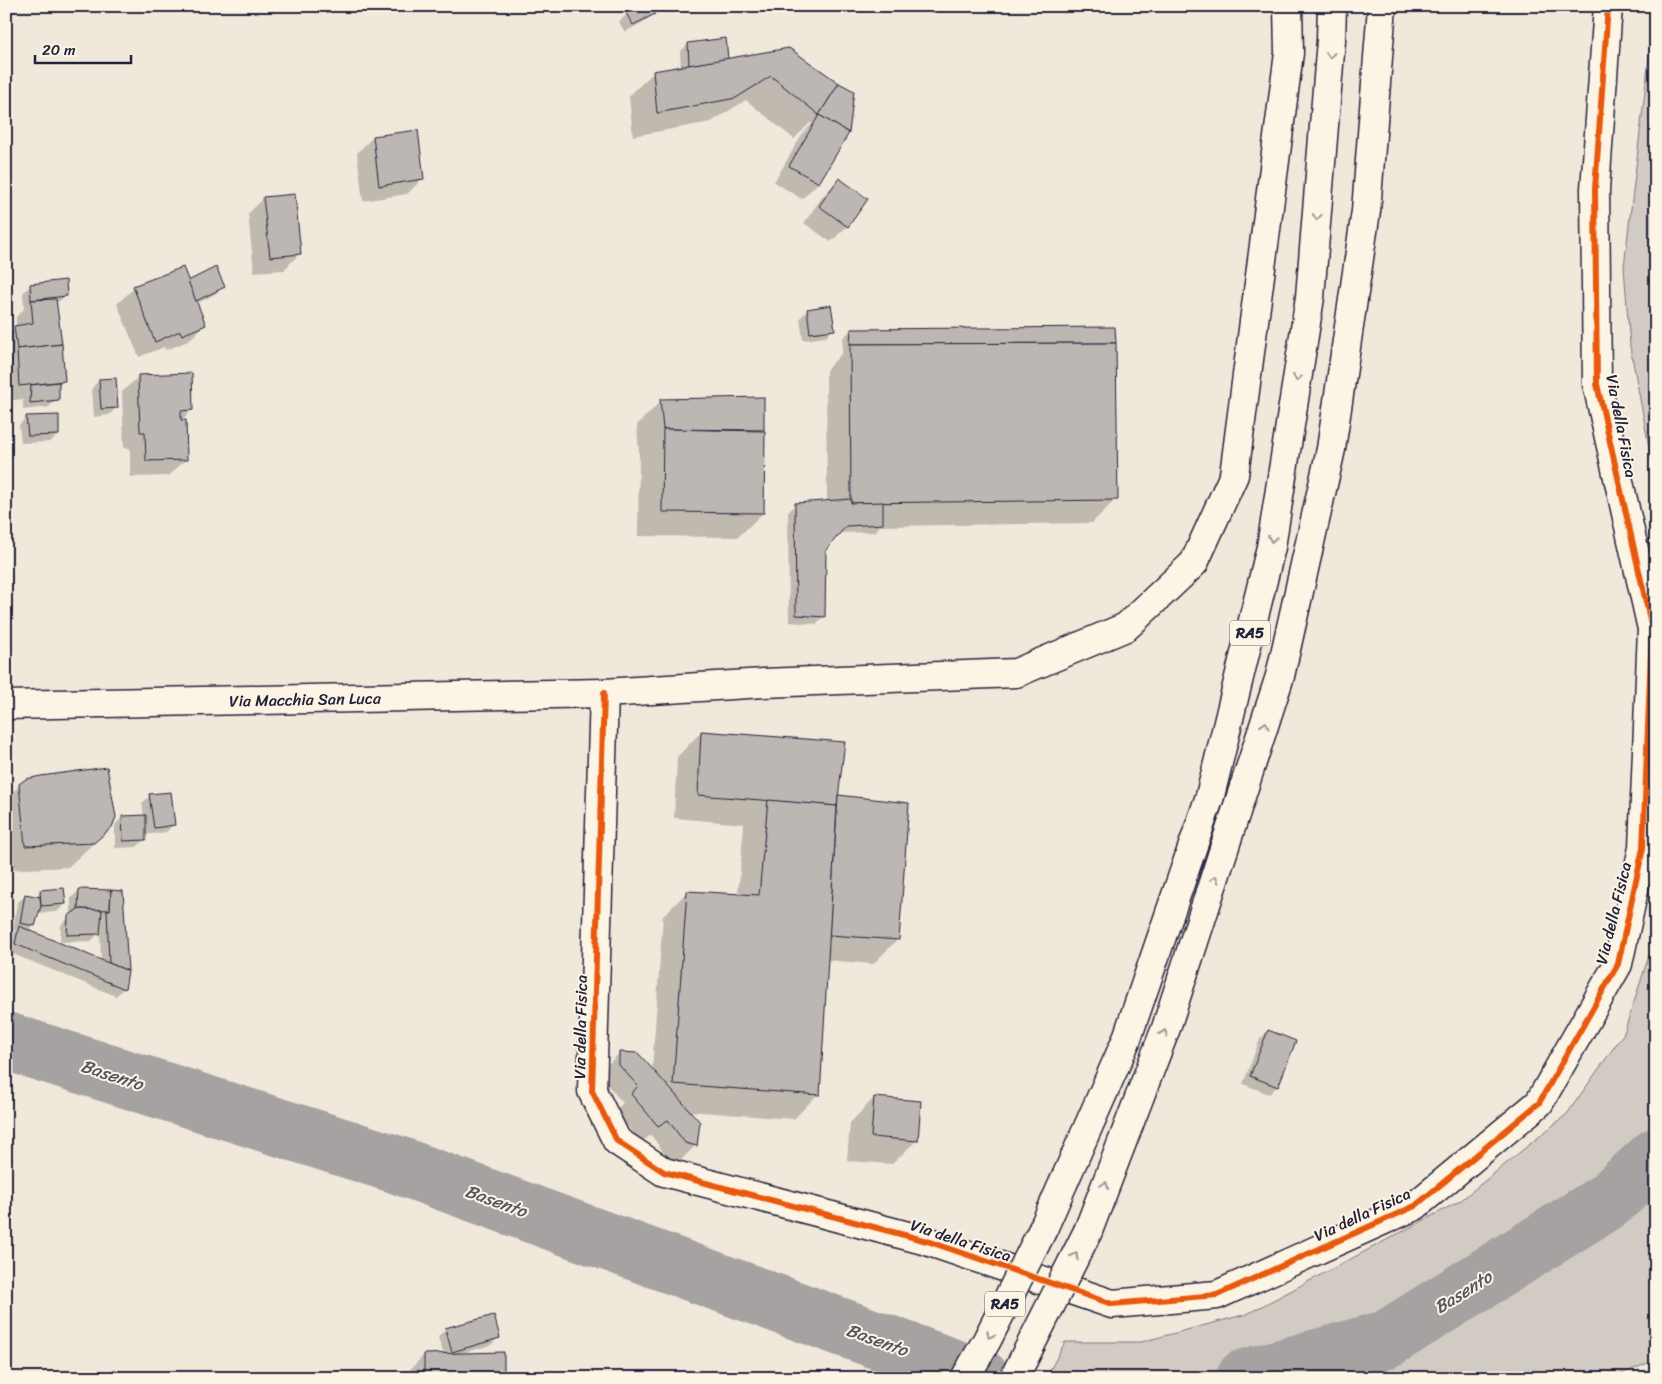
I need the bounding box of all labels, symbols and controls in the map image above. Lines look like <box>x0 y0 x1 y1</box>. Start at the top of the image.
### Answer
scale bar <box>35 32 131 64</box>
text: 20 m <box>42 37 76 63</box>
one-way arrow <box>1325 51 1336 59</box>
one-way arrow <box>1312 213 1323 221</box>
street label: Via della Fisica <box>1597 372 1646 480</box>
one-way arrow <box>1293 374 1303 382</box>
one-way arrow <box>1267 535 1278 543</box>
road number: RA5 <box>1230 620 1270 646</box>
street label: Via Macchia San Luca <box>229 683 382 716</box>
one-way arrow <box>1260 721 1270 729</box>
street label: Via della Fisica <box>1587 859 1640 967</box>
one-way arrow <box>1209 875 1219 884</box>
street label: Via della Fisica <box>565 975 596 1080</box>
one-way arrow <box>1158 1030 1168 1038</box>
water label: Basento <box>77 1050 148 1100</box>
water label: Basento <box>461 1175 532 1227</box>
street label: Via della Fisica <box>1309 1179 1416 1250</box>
one-way arrow <box>1099 1181 1110 1190</box>
street label: Via della Fisica <box>907 1211 1015 1270</box>
one-way arrow <box>1069 1252 1079 1261</box>
water label: Basento <box>1427 1261 1499 1322</box>
road number: RA5 <box>985 1292 1025 1316</box>
water label: Basento <box>842 1314 913 1366</box>
one-way arrow <box>986 1330 996 1339</box>

